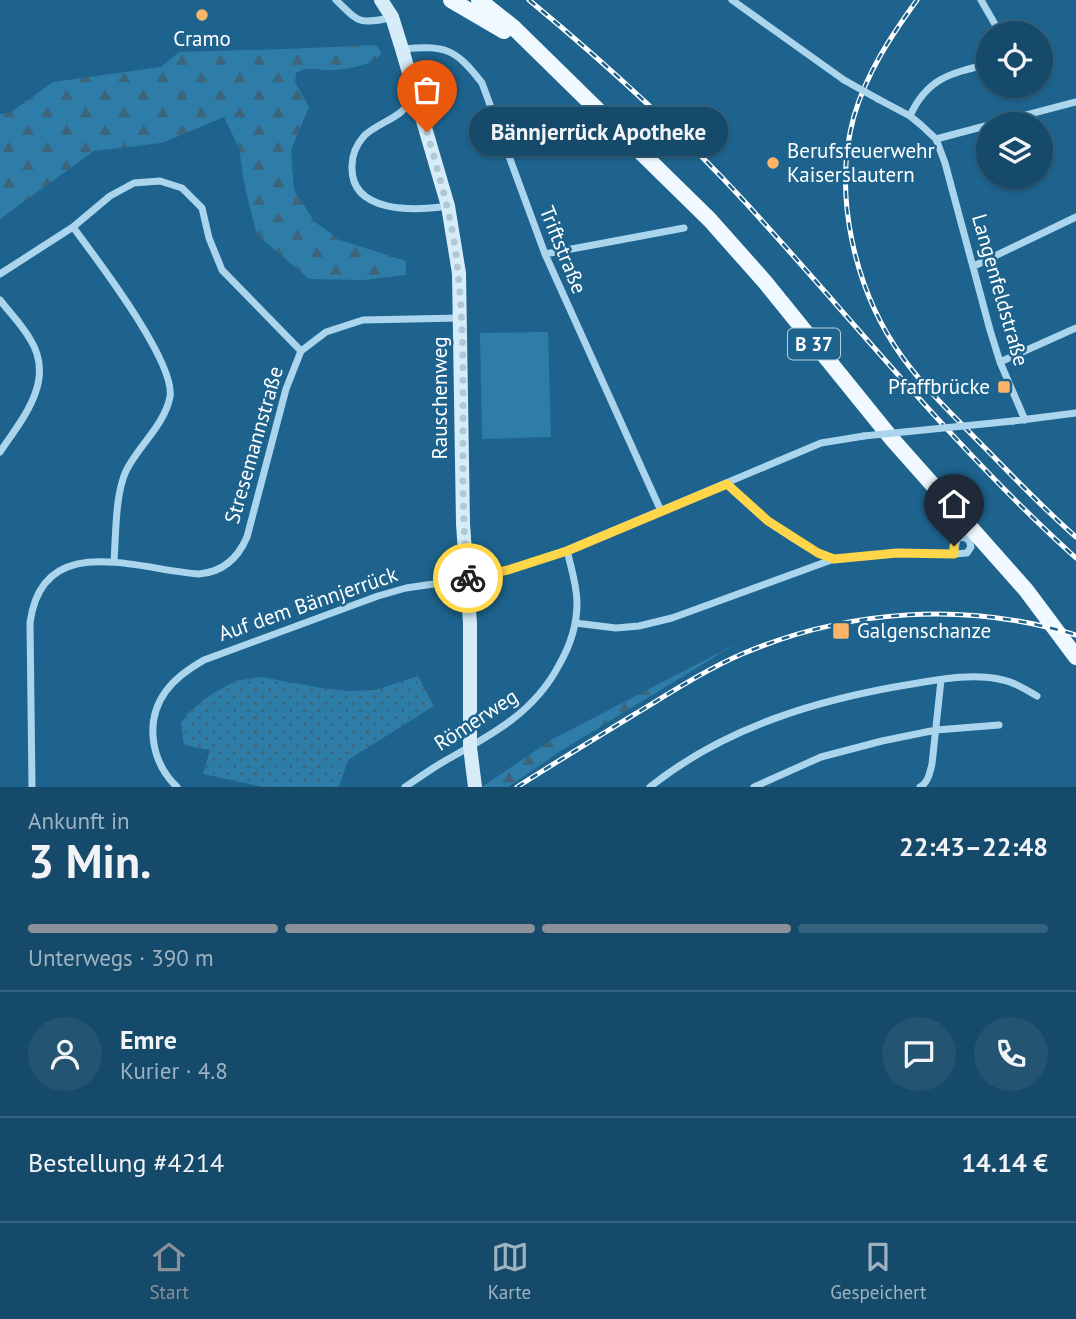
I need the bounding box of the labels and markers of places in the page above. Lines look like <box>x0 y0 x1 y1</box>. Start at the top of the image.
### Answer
marker: Cramo <box>194 7 210 23</box>
place label: Cramo <box>173 25 231 52</box>
pin <box>397 60 457 132</box>
callout: Bännjerrück Apotheke <box>469 108 728 156</box>
place label: Berufsfeuerwehr Kaiserslautern <box>787 137 935 188</box>
marker: Berufsfeuerwehr Kaiserslautern <box>765 155 781 171</box>
place label: Pfaffbrücke <box>888 373 990 400</box>
marker: Pfaffbrücke <box>996 379 1012 395</box>
pin <box>924 474 984 546</box>
place label: Galgenschanze <box>857 617 991 644</box>
marker: Galgenschanze <box>831 621 851 641</box>

